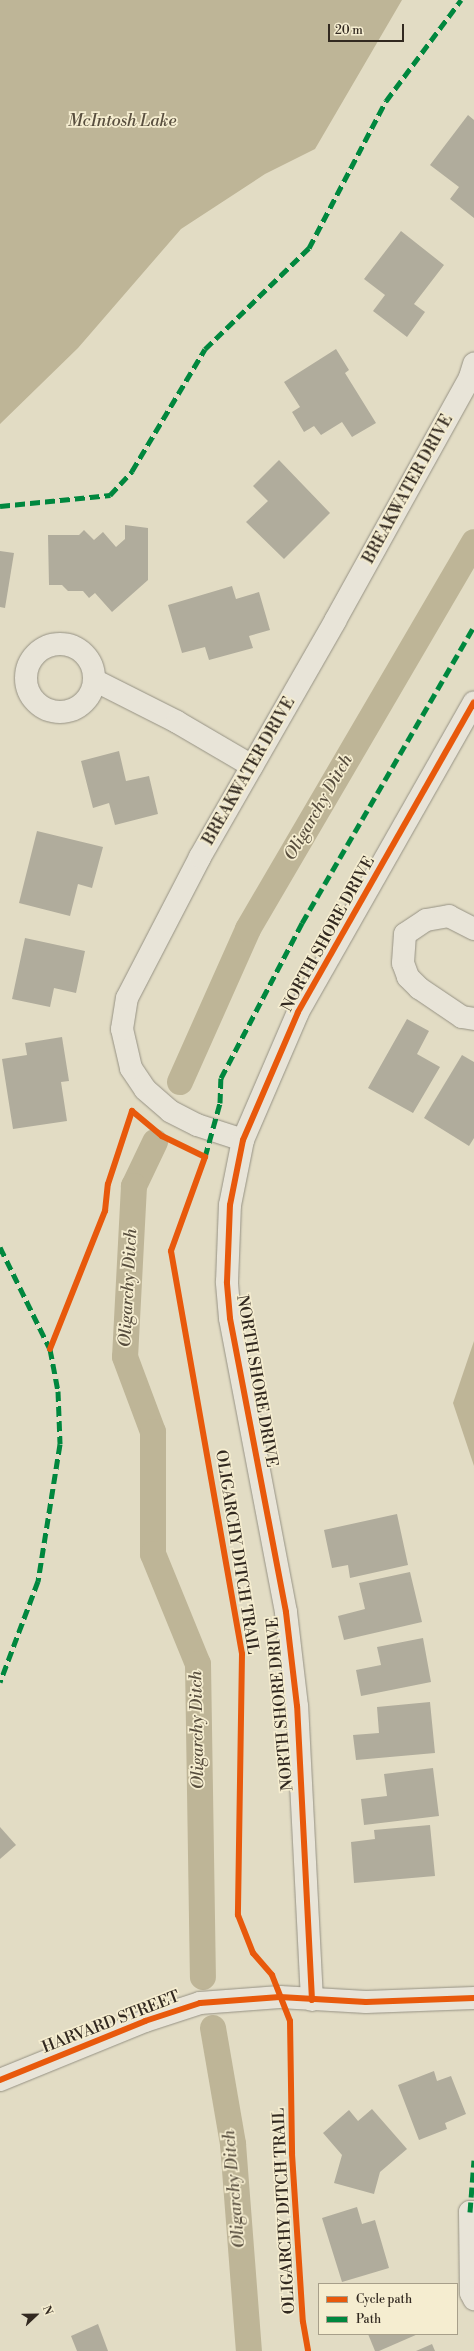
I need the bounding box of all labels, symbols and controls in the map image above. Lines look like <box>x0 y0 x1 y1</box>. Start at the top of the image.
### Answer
scale bar <box>330 16 406 42</box>
text: 20 m <box>335 23 363 38</box>
water label: McIntosh Lake <box>68 112 176 132</box>
street label: BREAKWATER DRIVE <box>359 411 457 567</box>
street label: BREAKWATER DRIVE <box>199 694 299 848</box>
water label: Oligarchy Ditch <box>280 751 358 865</box>
street label: NORTH SHORE DRIVE <box>277 853 379 1015</box>
water label: Oligarchy Ditch <box>116 1228 142 1348</box>
street label: NORTH SHORE DRIVE <box>232 1293 282 1469</box>
street label: OLIGARCHY DITCH TRAIL <box>211 1448 263 1656</box>
street label: NORTH SHORE DRIVE <box>263 1616 297 1792</box>
water label: Oligarchy Ditch <box>187 1670 209 1790</box>
street label: HARVARD STREET <box>39 1987 183 2057</box>
street label: OLIGARCHY DITCH TRAIL <box>269 2107 299 2315</box>
water label: Oligarchy Ditch <box>220 2129 250 2249</box>
legend <box>318 2283 458 2335</box>
text: Cycle path <box>356 2292 412 2307</box>
north arrow <box>16 2295 56 2335</box>
text: N <box>39 2304 55 2317</box>
text: Path <box>356 2312 381 2327</box>

